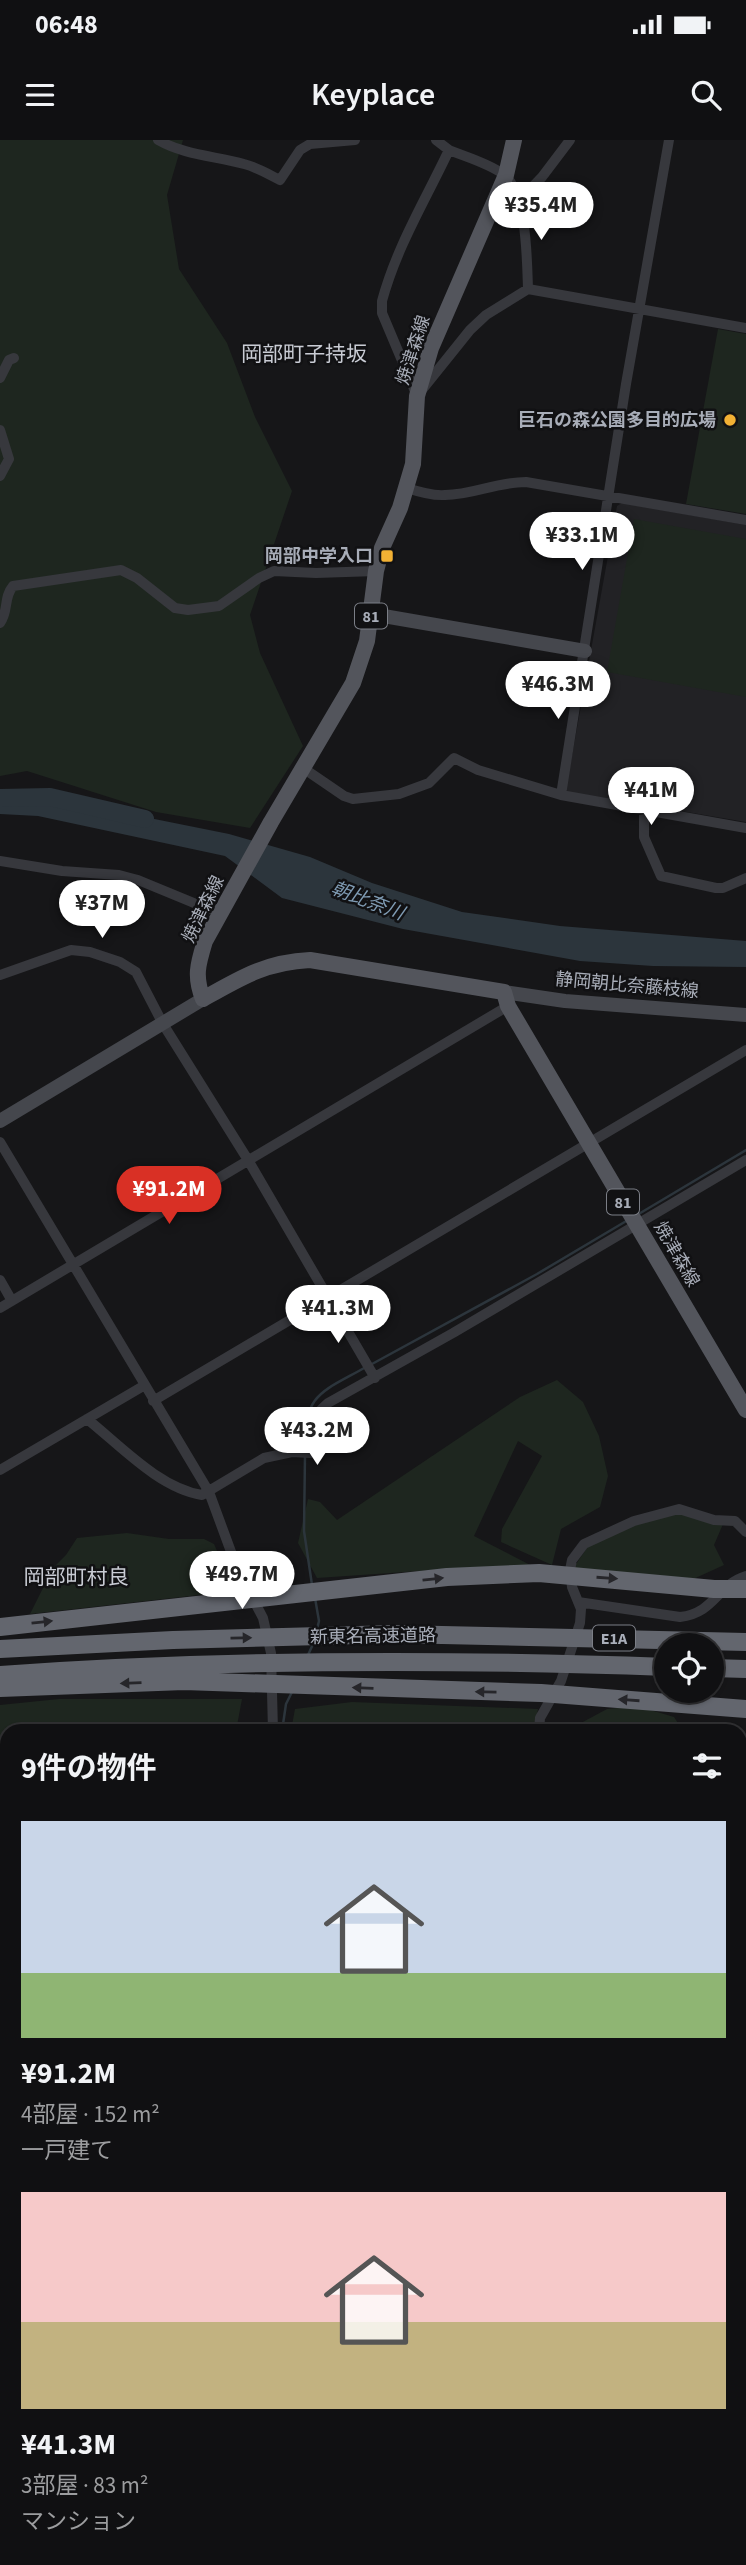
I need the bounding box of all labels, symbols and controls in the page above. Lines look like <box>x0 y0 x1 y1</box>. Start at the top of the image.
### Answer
text: 06:48 <box>35 6 98 43</box>
text: Keyplace <box>311 72 435 118</box>
icon: menu <box>21 76 59 114</box>
icon: search <box>687 76 725 114</box>
pin: ¥35.4M <box>484 182 598 242</box>
text: ¥35.4M <box>504 188 578 221</box>
street label: 焼津森線 <box>390 312 436 388</box>
district label: 岡部町子持坂 <box>241 339 367 369</box>
place label: 巨石の森公園多目的広場 <box>518 408 716 433</box>
marker: 巨石の森公園多目的広場 <box>722 412 738 428</box>
pin: ¥33.1M <box>525 512 639 572</box>
text: ¥33.1M <box>545 518 619 551</box>
place label: 岡部中学入口 <box>265 544 373 569</box>
marker: 岡部中学入口 <box>379 548 395 564</box>
road number: 81 <box>355 603 387 629</box>
pin: ¥46.3M <box>501 662 615 721</box>
text: ¥46.3M <box>521 667 595 700</box>
pin: ¥41M <box>610 768 692 827</box>
text: ¥41M <box>624 773 678 806</box>
street label: 焼津森線 <box>176 871 230 947</box>
water label: 朝比奈川 <box>327 875 410 928</box>
pin: ¥37M <box>61 880 143 940</box>
text: ¥37M <box>75 886 129 919</box>
street label: 静岡朝比奈藤枝線 <box>554 967 700 1004</box>
pin: ¥91.2M <box>112 1166 226 1226</box>
text: ¥91.2M <box>132 1172 206 1205</box>
road number: 81 <box>607 1190 639 1214</box>
street label: 焼津森線 <box>648 1217 705 1292</box>
pin: ¥41.3M <box>281 1286 395 1345</box>
text: ¥41.3M <box>301 1291 375 1324</box>
pin: ¥43.2M <box>260 1408 374 1467</box>
text: ¥43.2M <box>280 1413 354 1446</box>
pin: ¥49.7M <box>185 1552 299 1611</box>
text: ¥49.7M <box>205 1557 279 1590</box>
district label: 岡部町村良 <box>24 1562 129 1592</box>
one-way arrow <box>422 1573 444 1584</box>
one-way arrow <box>596 1573 618 1584</box>
one-way arrow <box>31 1617 53 1628</box>
street label: 新東名高速道路 <box>310 1623 436 1650</box>
road number: E1A <box>593 1626 635 1650</box>
one-way arrow <box>230 1632 252 1644</box>
map controls <box>654 1633 724 1703</box>
button: locate <box>654 1633 724 1703</box>
one-way arrow <box>120 1677 142 1688</box>
one-way arrow <box>352 1683 374 1694</box>
one-way arrow <box>475 1687 497 1698</box>
one-way arrow <box>618 1694 640 1705</box>
text: 9件の物件 <box>21 1747 157 1790</box>
icon: filters <box>688 1747 726 1785</box>
icon: home <box>311 1866 437 1992</box>
text: ¥91.2M <box>21 2052 116 2095</box>
text: 4部屋 · 152 m² <box>21 2098 160 2131</box>
text: 一戸建て <box>21 2134 113 2167</box>
icon: home <box>311 2237 437 2363</box>
text: ¥41.3M <box>21 2423 116 2466</box>
text: 3部屋 · 83 m² <box>21 2469 148 2502</box>
text: マンション <box>21 2505 136 2538</box>

